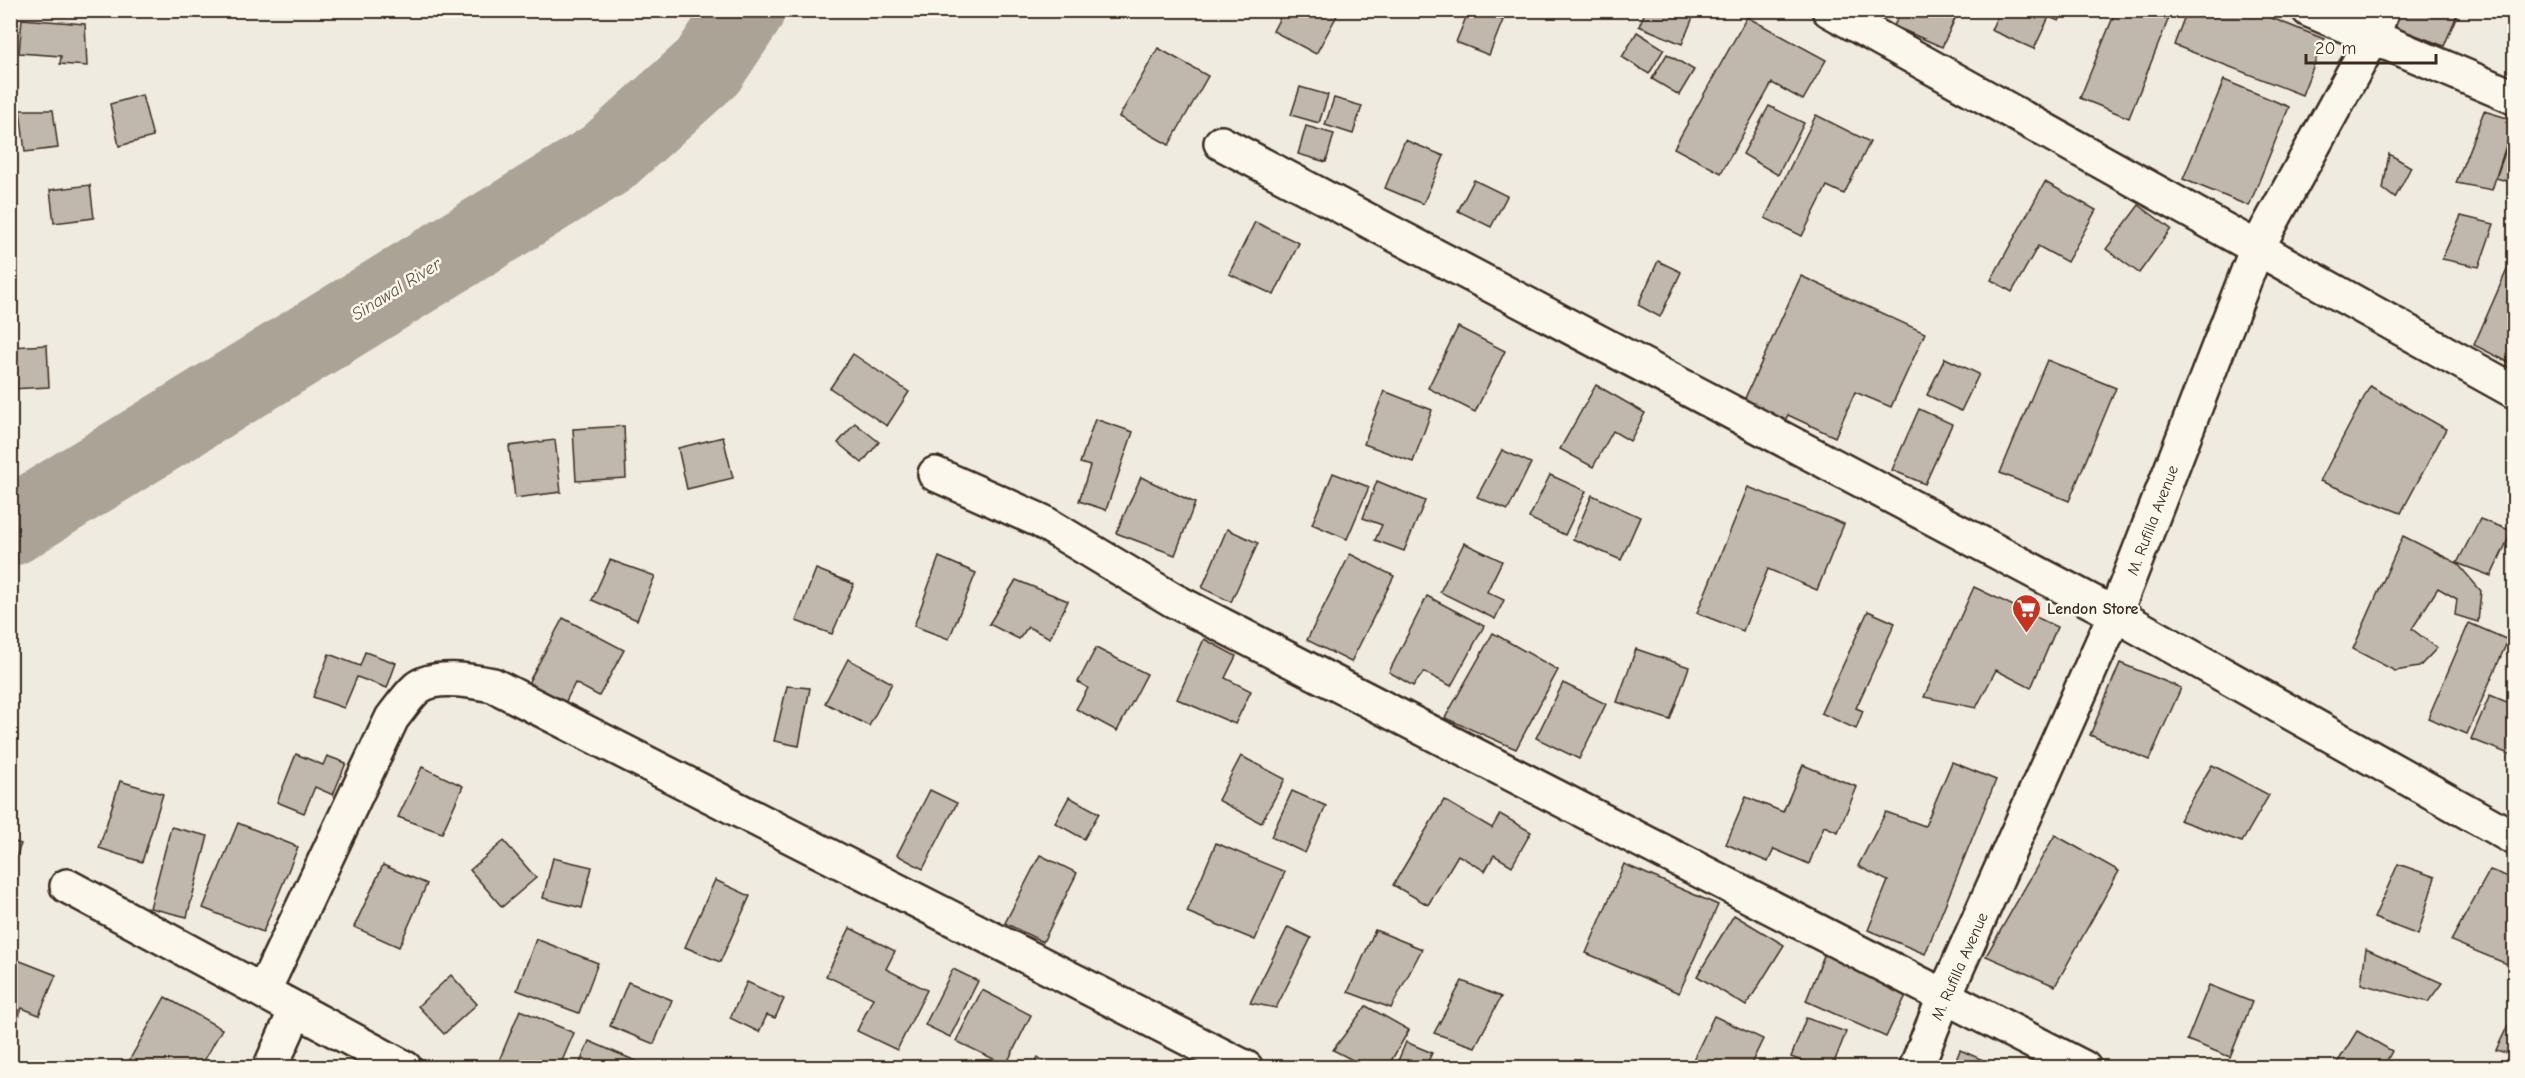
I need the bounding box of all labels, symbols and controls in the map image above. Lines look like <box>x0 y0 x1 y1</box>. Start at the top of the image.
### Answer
scale bar <box>2306 27 2436 65</box>
text: 20 m <box>2315 38 2356 59</box>
water label: Sinawal River <box>348 253 446 325</box>
street label: M. Rufilla Avenue <box>2124 463 2182 578</box>
supermarket icon: Lendon Store <box>2010 592 2042 634</box>
place label: Lendon Store <box>2047 600 2139 618</box>
street label: M. Rufilla Avenue <box>1928 910 1992 1023</box>

